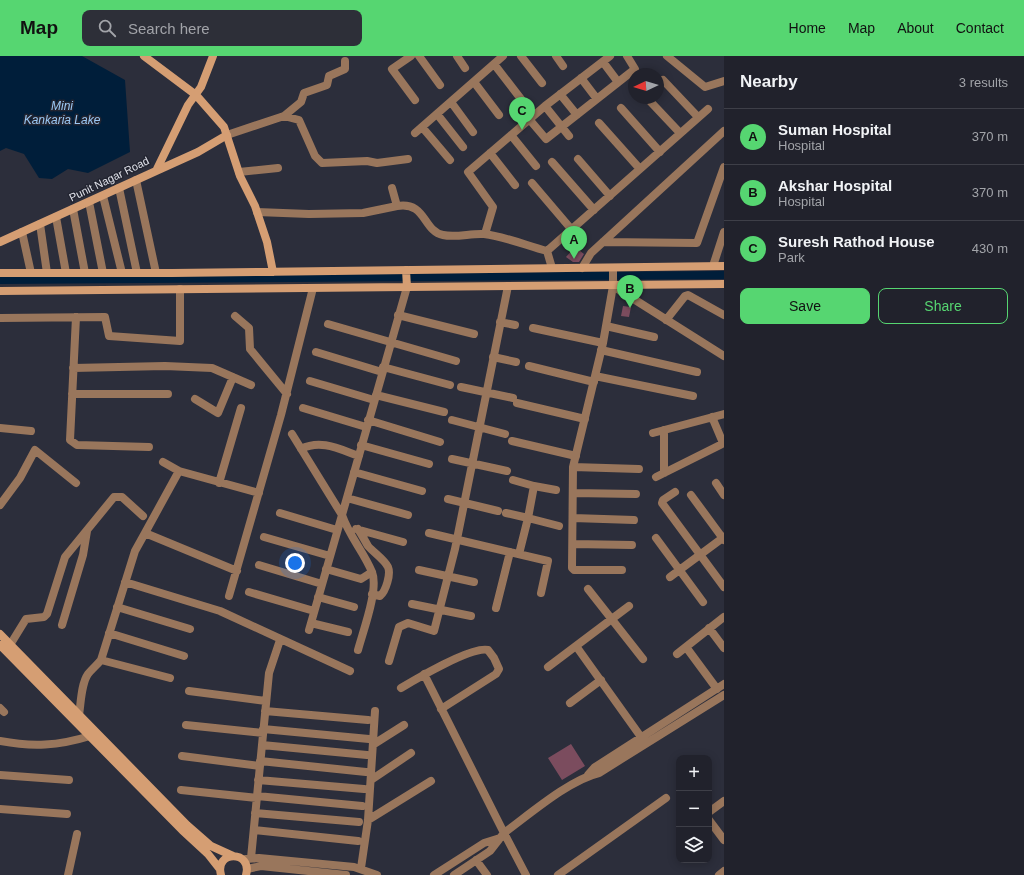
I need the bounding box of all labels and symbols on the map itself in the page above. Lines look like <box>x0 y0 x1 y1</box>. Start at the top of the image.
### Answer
north arrow <box>628 68 664 104</box>
pin: C <box>509 97 535 130</box>
water label: Mini Kankaria Lake <box>24 99 101 127</box>
street label: Punit Nagar Road <box>67 154 151 204</box>
pin: A <box>561 226 587 259</box>
pin: B <box>617 275 643 308</box>
your location <box>285 553 305 573</box>

